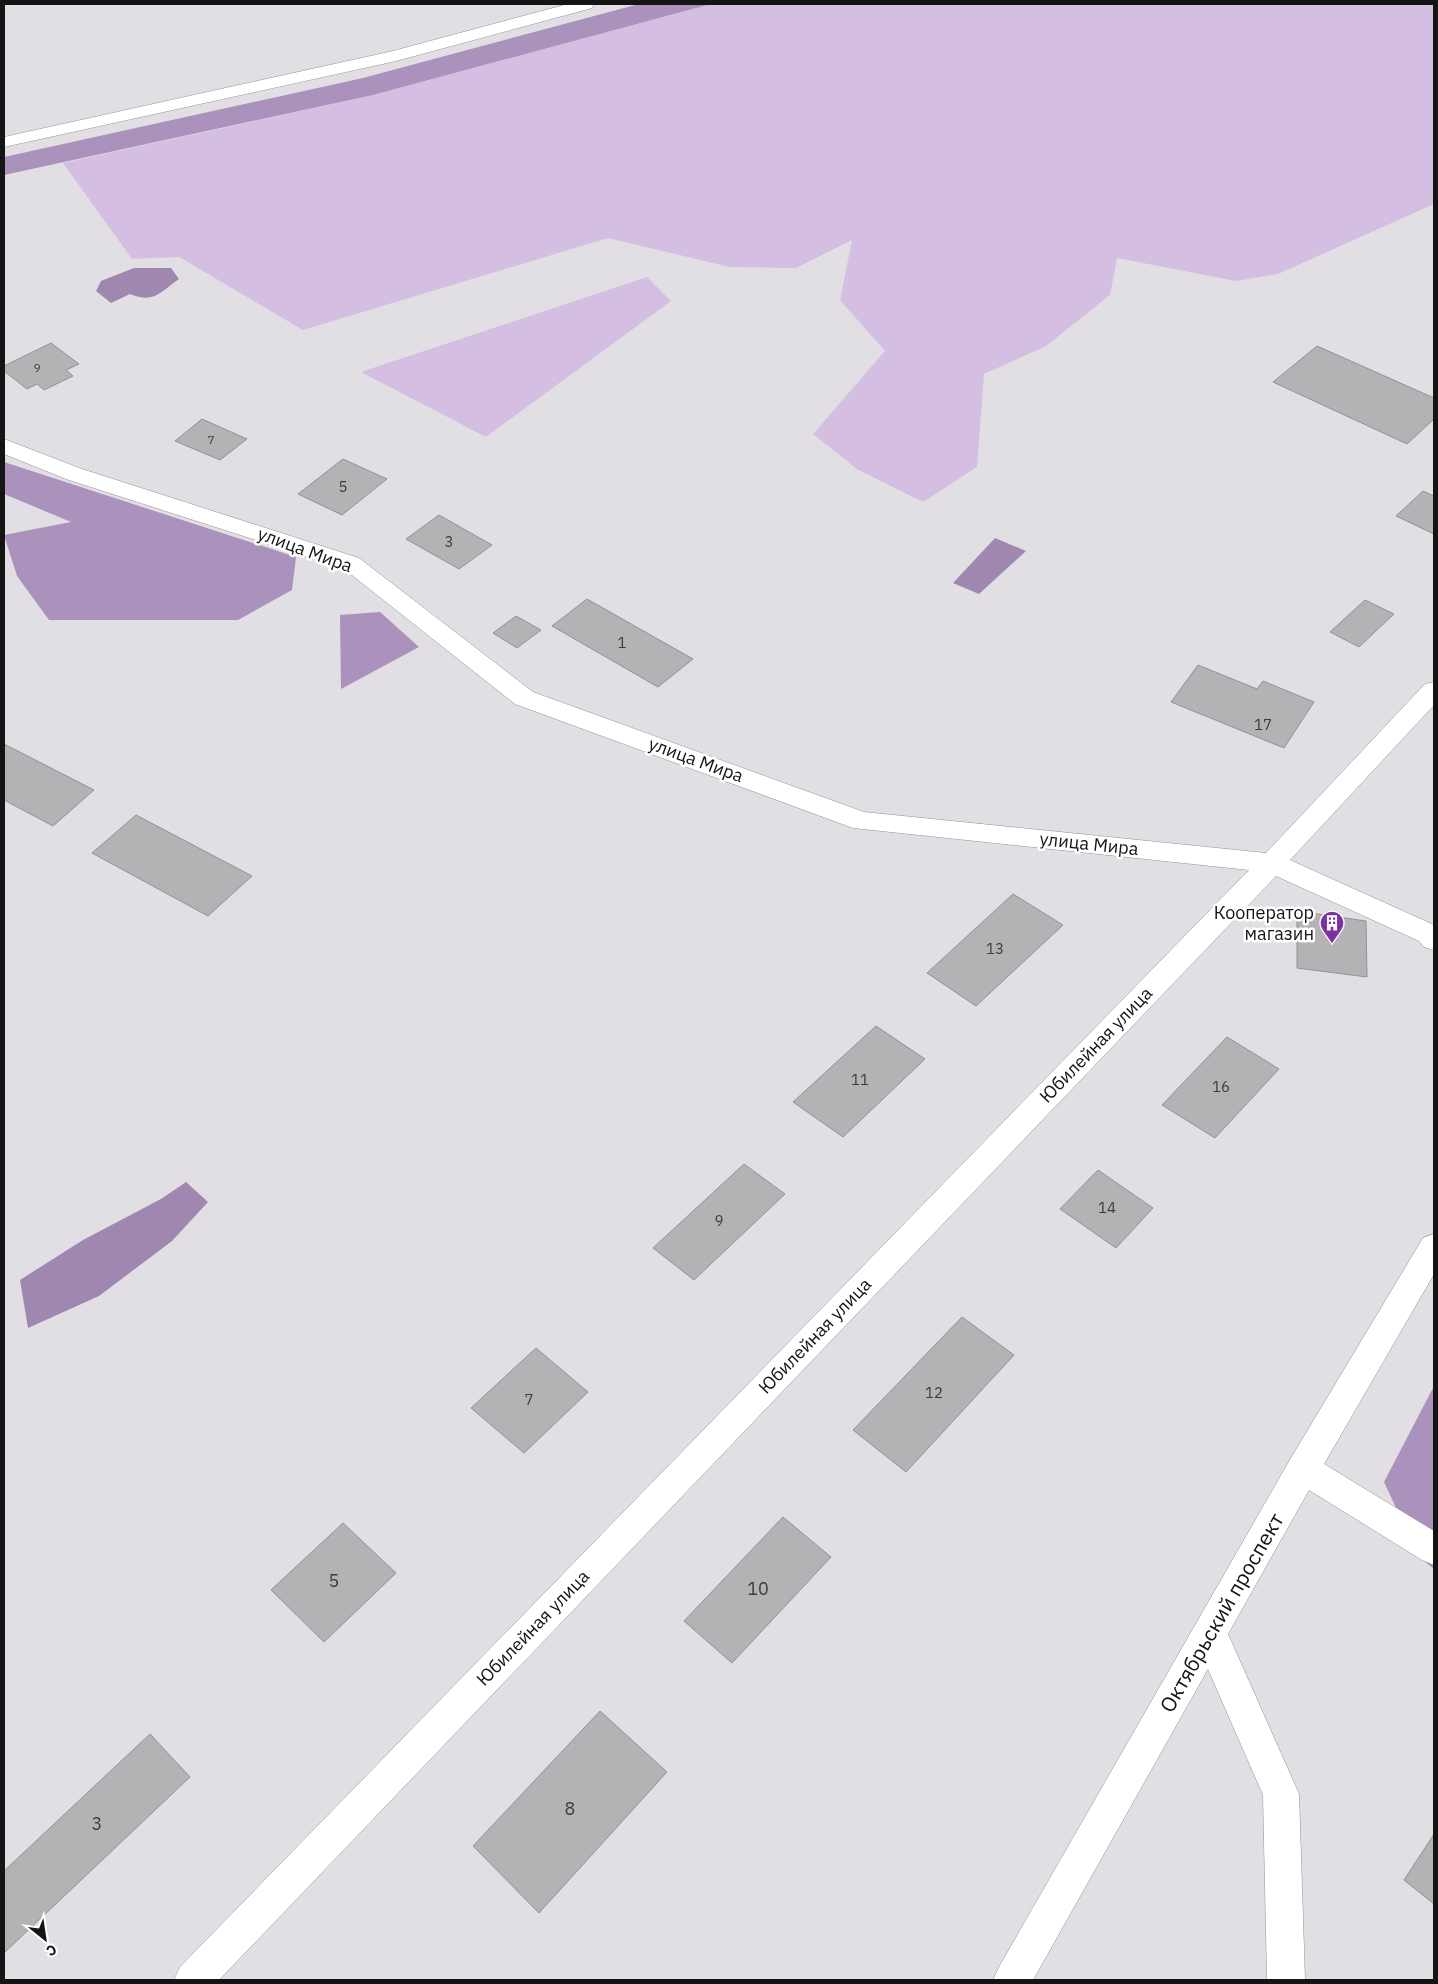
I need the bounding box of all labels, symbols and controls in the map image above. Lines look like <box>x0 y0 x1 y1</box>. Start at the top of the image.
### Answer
house number: 9 <box>33 360 41 375</box>
house number: 7 <box>207 432 215 447</box>
house number: 5 <box>338 477 348 496</box>
street label: улица Мира <box>255 522 356 577</box>
house number: 3 <box>444 532 454 551</box>
house number: 1 <box>617 633 627 652</box>
house number: 17 <box>1254 715 1272 734</box>
street label: улица Мира <box>646 732 747 787</box>
street label: улица Мира <box>1038 827 1140 860</box>
place label: Кооператор магазин <box>1214 901 1314 945</box>
building icon: Кооператор магазин <box>1319 910 1345 944</box>
house number: 13 <box>986 939 1004 958</box>
street label: Юбилейная улица <box>1034 982 1157 1108</box>
house number: 11 <box>851 1070 869 1089</box>
house number: 16 <box>1212 1077 1230 1096</box>
house number: 14 <box>1098 1198 1116 1217</box>
house number: 9 <box>714 1211 724 1230</box>
street label: Юбилейная улица <box>753 1273 876 1399</box>
house number: 12 <box>925 1383 943 1402</box>
house number: 7 <box>524 1390 534 1409</box>
street label: Октябрьский проспект <box>1153 1508 1290 1717</box>
street label: Юбилейная улица <box>471 1565 594 1691</box>
house number: 5 <box>329 1569 339 1592</box>
house number: 10 <box>747 1577 769 1600</box>
house number: 8 <box>565 1797 575 1820</box>
house number: 3 <box>92 1812 102 1835</box>
north arrow <box>20 1914 70 1964</box>
text: С <box>43 1940 60 1960</box>

